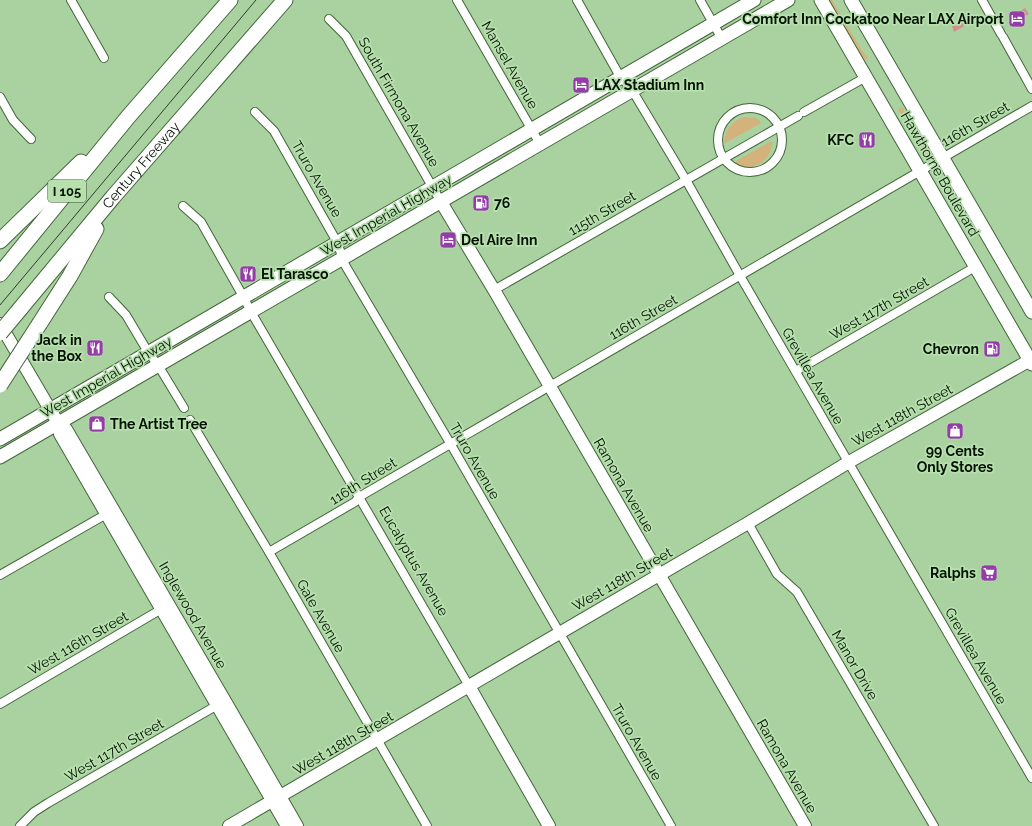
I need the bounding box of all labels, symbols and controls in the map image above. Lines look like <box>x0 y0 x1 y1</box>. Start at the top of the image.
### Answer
hotel icon: Comfort Inn Cockatoo Near LAX Airport <box>1007 9 1027 29</box>
place label: Comfort Inn Cockatoo Near LAX Airport <box>742 11 1005 27</box>
street label: Mansel Avenue <box>478 18 542 112</box>
street label: South Firmona Avenue <box>355 34 443 170</box>
hotel icon: LAX Stadium Inn <box>571 75 591 95</box>
place label: LAX Stadium Inn <box>594 77 704 93</box>
street label: 116th Street <box>938 98 1012 150</box>
street label: Hawthorne Boulevard <box>898 109 982 239</box>
street label: Century Freeway <box>99 118 183 212</box>
restaurant icon: KFC <box>857 130 877 150</box>
place label: KFC <box>827 132 854 148</box>
street label: Truro Avenue <box>289 138 345 220</box>
street label: West Imperial Highway <box>318 171 455 259</box>
road number: I 105 <box>48 180 86 202</box>
street label: 115th Street <box>566 187 639 239</box>
fuel station icon: 76 <box>471 193 491 213</box>
place label: 76 <box>494 195 510 211</box>
hotel icon: Del Aire Inn <box>438 230 458 250</box>
place label: Del Aire Inn <box>461 232 537 248</box>
restaurant icon: El Tarasco <box>238 264 258 284</box>
place label: El Tarasco <box>261 266 329 282</box>
street label: West 117th Street <box>827 273 932 343</box>
street label: 116th Street <box>606 291 680 343</box>
street label: Grevillea Avenue <box>779 325 847 427</box>
place label: Jack in the Box <box>31 332 83 364</box>
street label: West Imperial Highway <box>38 333 175 421</box>
restaurant icon: Jack in the Box <box>85 338 105 358</box>
fuel station icon: Chevron <box>982 339 1002 359</box>
place label: Chevron <box>923 341 979 357</box>
street label: West 118th Street <box>849 381 955 449</box>
shop icon: The Artist Tree <box>87 414 107 434</box>
place label: The Artist Tree <box>110 416 208 432</box>
street label: Truro Avenue <box>447 420 503 502</box>
shop icon: 99 Cents Only Stores <box>945 421 965 441</box>
street label: Ramona Avenue <box>591 435 657 535</box>
place label: 99 Cents Only Stores <box>917 443 993 475</box>
street label: 116th Street <box>327 454 400 508</box>
street label: Eucalyptus Avenue <box>376 503 452 619</box>
street label: West 118th Street <box>569 544 675 614</box>
street label: Inglewood Avenue <box>156 559 230 671</box>
supermarket icon: Ralphs <box>979 563 999 583</box>
place label: Ralphs <box>930 565 976 581</box>
street label: Gale Avenue <box>294 577 348 655</box>
street label: Grevillea Avenue <box>942 605 1010 707</box>
street label: West 116th Street <box>25 608 131 678</box>
street label: Manor Drive <box>829 627 881 703</box>
street label: Truro Avenue <box>609 701 665 783</box>
street label: West 118th Street <box>290 708 396 778</box>
street label: West 117th Street <box>62 715 167 785</box>
street label: Ramona Avenue <box>754 716 820 816</box>

